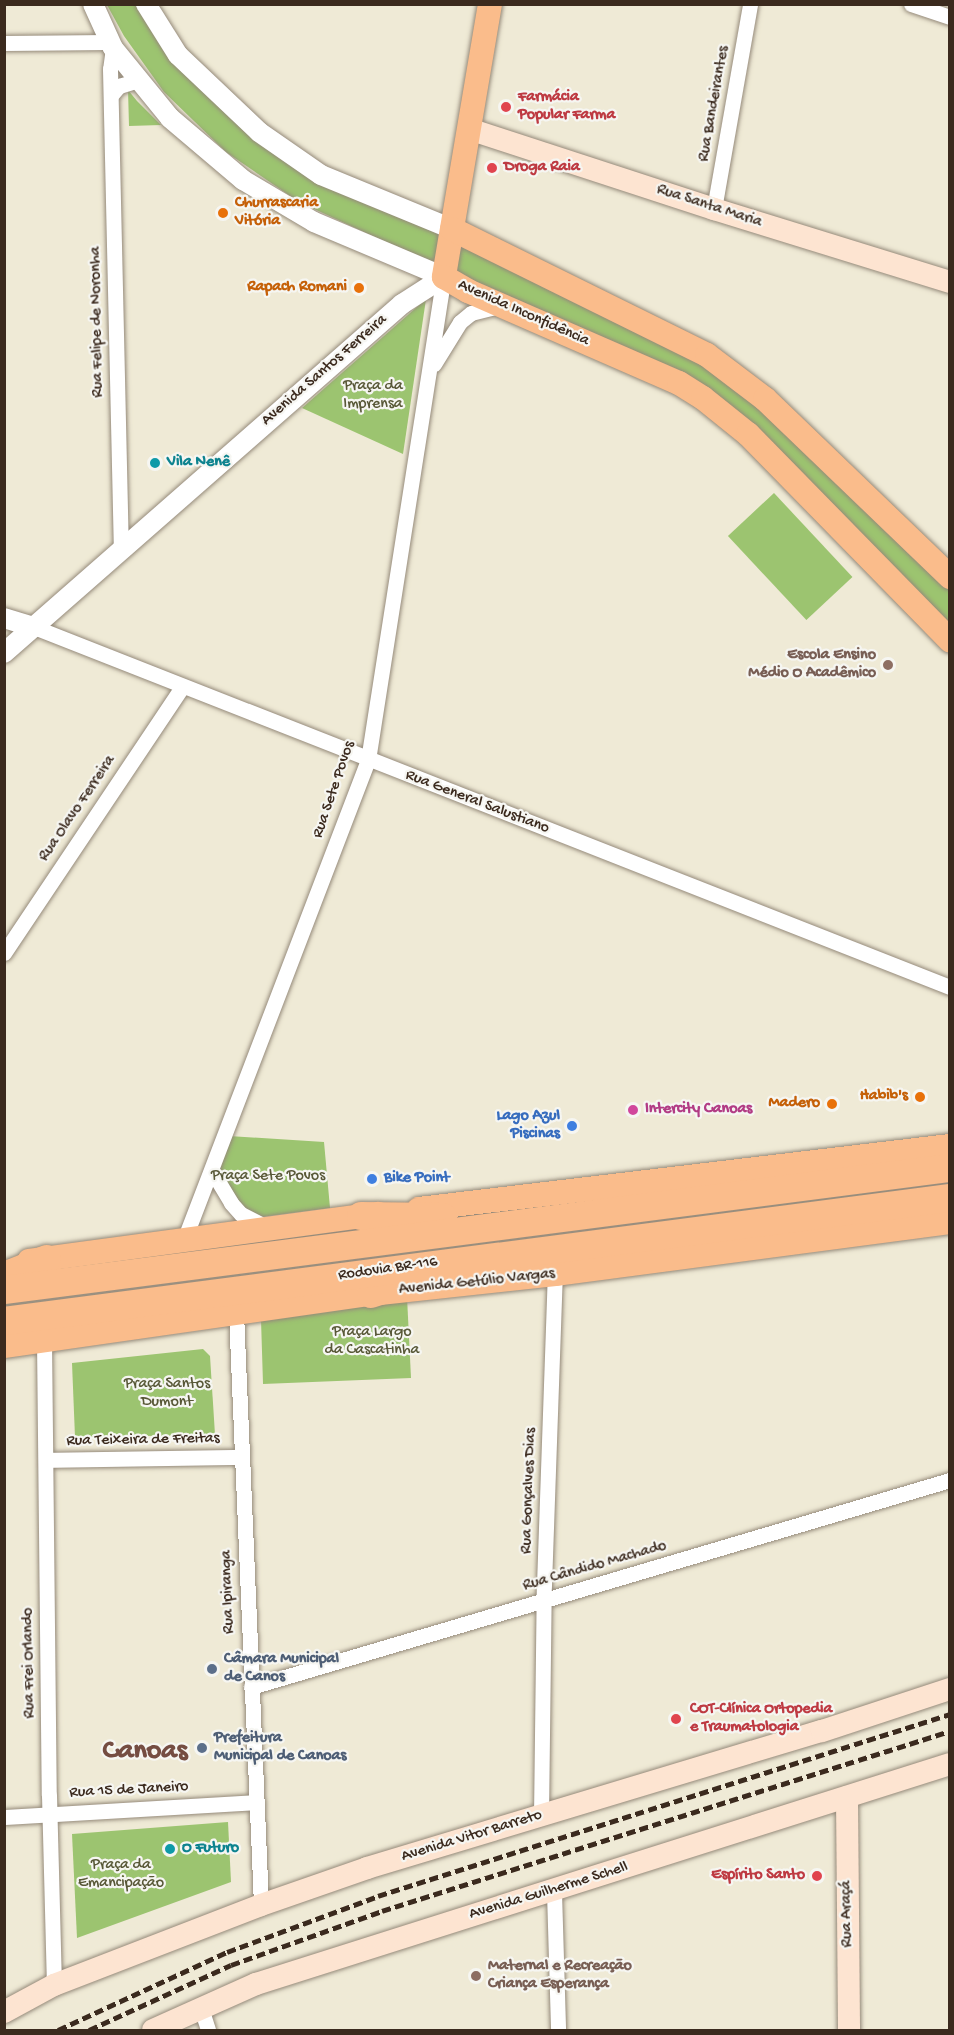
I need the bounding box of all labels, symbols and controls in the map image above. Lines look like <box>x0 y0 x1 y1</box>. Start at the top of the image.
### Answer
street label: Rua Bandeirantes <box>695 45 735 163</box>
place label: Farmácia Popular Farma <box>518 88 615 126</box>
marker: Farmácia Popular Farma <box>499 100 513 114</box>
place label: Droga Raia <box>504 158 580 178</box>
marker: Droga Raia <box>485 161 499 175</box>
street label: Rua Santa Maria <box>654 181 764 233</box>
place label: Churrascaria Vitória <box>235 194 318 232</box>
marker: Churrascaria Vitória <box>216 206 230 220</box>
street label: Rua Felipe de Noronha <box>87 246 109 398</box>
street label: Avenida Inconfidência <box>454 276 592 352</box>
place label: Rapach Romani <box>247 278 347 298</box>
marker: Rapach Romani <box>352 281 366 295</box>
street label: Avenida Santos Ferreira <box>258 311 392 431</box>
park label: Praça da Imprensa <box>343 377 403 415</box>
place label: Vila Nenê <box>167 453 230 473</box>
marker: Vila Nenê <box>148 456 162 470</box>
place label: Escola Ensino Médio O Acadêmico <box>748 646 876 684</box>
marker: Escola Ensino Médio O Acadêmico <box>881 658 895 672</box>
street label: Rua Sete Povos <box>309 739 361 841</box>
street label: Rua Olavo Ferreira <box>35 752 121 866</box>
street label: Rua General Salustiano <box>402 767 552 839</box>
place label: Habib's <box>860 1087 908 1107</box>
marker: Habib's <box>913 1090 927 1104</box>
place label: Madero <box>768 1094 820 1114</box>
marker: Madero <box>825 1097 839 1111</box>
place label: Intercity Canoas <box>645 1100 752 1120</box>
marker: Intercity Canoas <box>626 1103 640 1117</box>
place label: Lago Azul Piscinas <box>497 1107 560 1145</box>
marker: Lago Azul Piscinas <box>565 1119 579 1133</box>
park label: Praça Sete Povos <box>211 1167 325 1187</box>
place label: Bike Point <box>384 1169 450 1189</box>
marker: Bike Point <box>365 1172 379 1186</box>
street label: Rodovia BR-116 <box>337 1254 439 1286</box>
street label: Avenida Getúlio Vargas <box>398 1265 556 1301</box>
park label: Praça Largo da Cascatinha <box>325 1323 419 1361</box>
park label: Praça Santos Dumont <box>124 1375 210 1413</box>
street label: Rua Gonçalves Dias <box>518 1428 542 1554</box>
street label: Rua Teixeira de Freitas <box>66 1430 220 1452</box>
street label: Rua Cândido Machado <box>521 1537 669 1597</box>
street label: Rua Ipiranga <box>218 1550 240 1634</box>
street label: Rua Frei Orlando <box>19 1607 41 1719</box>
place label: Câmara Municipal de Canos <box>224 1650 339 1688</box>
marker: Câmara Municipal de Canos <box>205 1662 219 1676</box>
place label: COT-Clínica Ortopedia e Traumatologia <box>690 1700 832 1738</box>
marker: COT-Clínica Ortopedia e Traumatologia <box>667 1710 685 1728</box>
place label: Prefeitura Municipal de Canoas <box>214 1729 346 1767</box>
district label: Canoas <box>103 1735 187 1769</box>
marker: Prefeitura Municipal de Canoas <box>195 1741 209 1755</box>
street label: Rua 15 de Janeiro <box>69 1778 189 1804</box>
street label: Avenida Vitor Barreto <box>399 1806 545 1868</box>
place label: O Futuro <box>182 1839 239 1859</box>
marker: O Futuro <box>163 1842 177 1856</box>
park label: Praça da Emancipação <box>78 1856 164 1894</box>
street label: Avenida Guilherme Schell <box>467 1859 631 1925</box>
place label: Espírito Santo <box>711 1866 805 1886</box>
marker: Espírito Santo <box>810 1869 824 1883</box>
street label: Rua Araçá <box>838 1880 858 1948</box>
place label: Maternal e Recreação Criança Esperança <box>488 1957 632 1995</box>
marker: Maternal e Recreação Criança Esperança <box>469 1969 483 1983</box>

